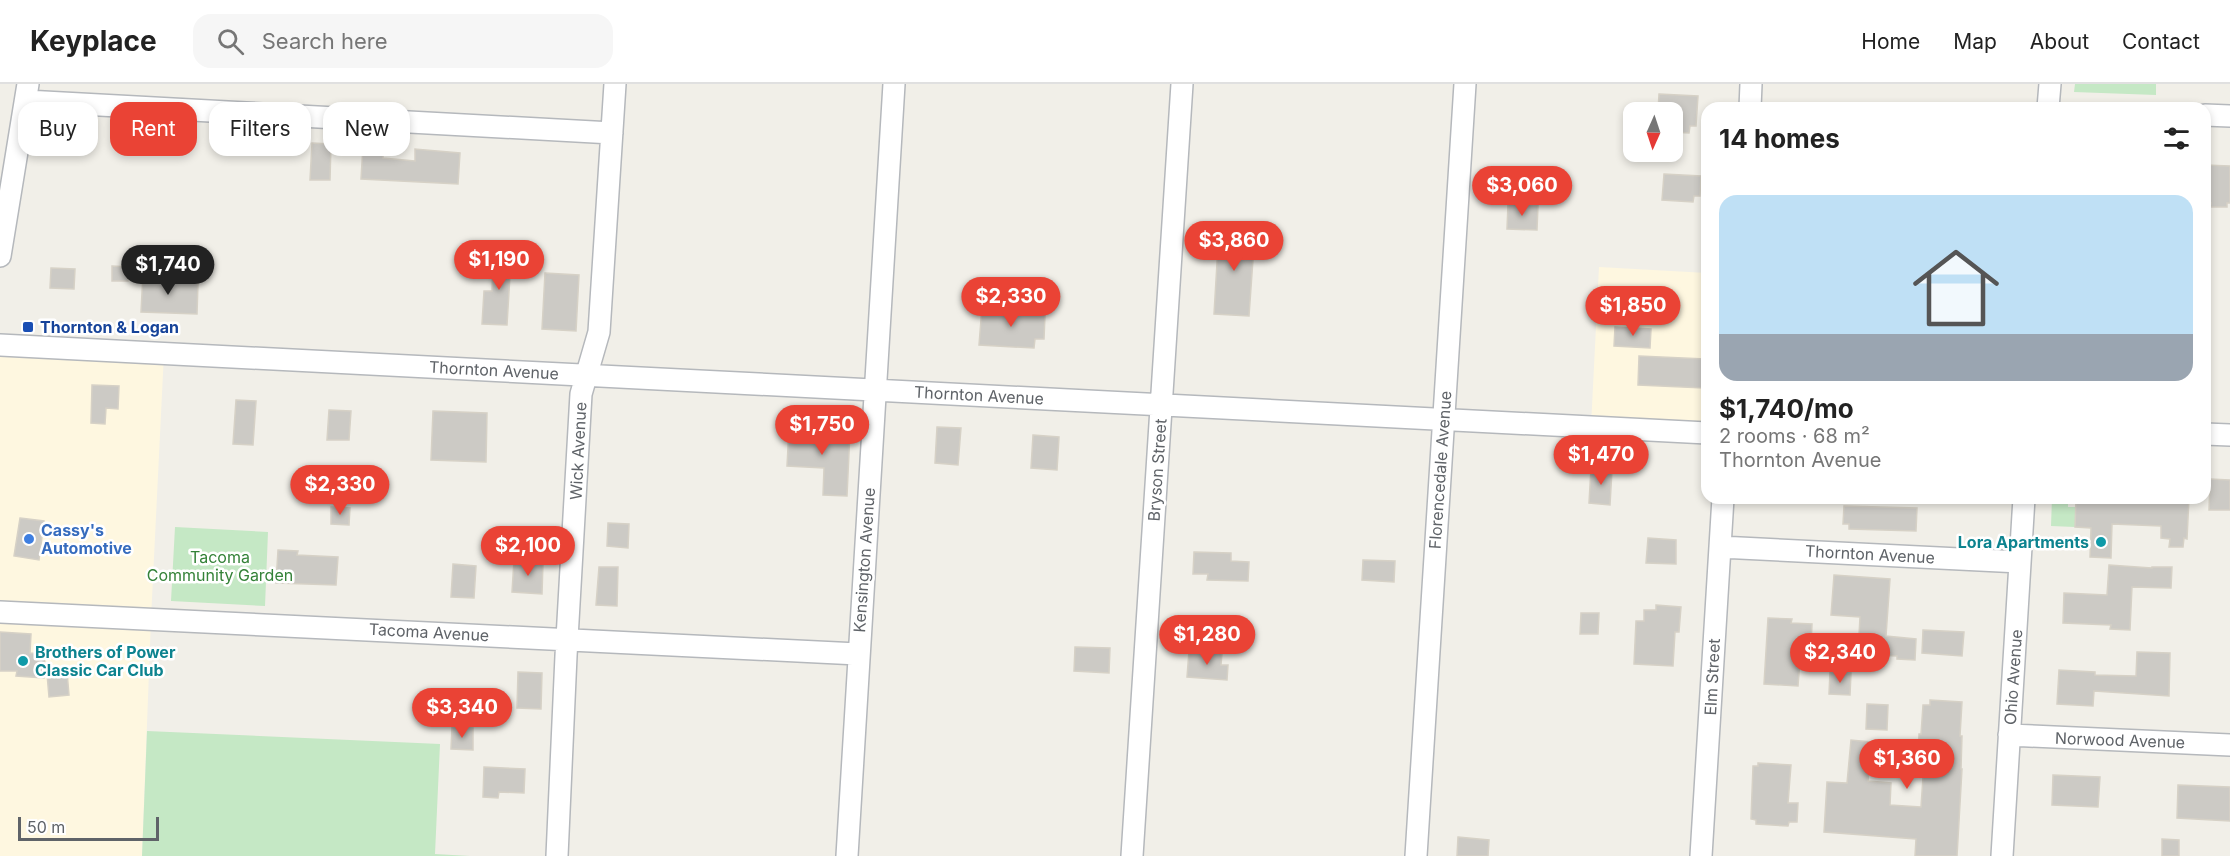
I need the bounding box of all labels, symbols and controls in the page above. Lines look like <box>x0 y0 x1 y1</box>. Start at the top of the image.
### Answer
search box <box>193 14 613 68</box>
text: Keyplace <box>30 24 157 58</box>
icon: search <box>214 25 247 58</box>
text: Search here <box>262 28 388 54</box>
text: Home <box>1861 29 1920 54</box>
text: Map <box>1953 29 1997 54</box>
text: About <box>2030 29 2089 54</box>
text: Contact <box>2122 29 2200 54</box>
chip: Buy <box>18 102 98 156</box>
chip: Rent <box>110 102 197 156</box>
chip: Filters <box>209 102 311 156</box>
chip: New <box>323 102 410 156</box>
north arrow <box>1623 102 1683 162</box>
map controls <box>1623 102 1683 162</box>
icon: filters <box>2160 122 2193 155</box>
text: 14 homes <box>1719 123 1840 154</box>
pin: $3,060 <box>1473 166 1571 217</box>
text: $3,060 <box>1486 173 1558 197</box>
pin: $3,860 <box>1185 221 1283 272</box>
text: $3,860 <box>1198 228 1270 252</box>
icon: home <box>1902 234 2010 342</box>
pin: $1,190 <box>450 240 548 291</box>
pin: $1,740 <box>119 245 217 296</box>
text: $1,190 <box>468 247 530 271</box>
text: $1,740 <box>135 252 201 276</box>
pin: $2,330 <box>962 277 1060 328</box>
text: $2,330 <box>975 284 1047 308</box>
pin: $1,850 <box>1584 286 1682 337</box>
text: $1,850 <box>1599 293 1667 317</box>
place label: Thornton & Logan <box>40 317 179 337</box>
marker: Thornton & Logan <box>21 320 35 334</box>
street label: Thornton Avenue <box>429 357 559 383</box>
street label: Thornton Avenue <box>914 382 1044 408</box>
street label: Florencedale Avenue <box>1424 390 1456 550</box>
text: $1,740/mo <box>1719 393 1854 424</box>
street label: Wick Avenue <box>565 401 591 501</box>
pin: $1,750 <box>773 405 871 456</box>
text: $1,750 <box>789 412 855 436</box>
street label: Bryson Street <box>1143 418 1171 522</box>
text: 2 rooms · 68 m² <box>1719 424 1870 448</box>
pin: $1,470 <box>1552 435 1650 486</box>
text: $1,470 <box>1568 442 1634 466</box>
text: Thornton Avenue <box>1719 448 1881 472</box>
pin: $2,330 <box>291 465 389 516</box>
text: $2,330 <box>304 472 376 496</box>
street label: Kensington Avenue <box>849 487 879 633</box>
place label: Cassy's Automotive <box>41 520 132 558</box>
pin: $2,100 <box>479 526 577 577</box>
marker: Cassy's Automotive <box>22 532 36 546</box>
place label: Lora Apartments <box>1958 532 2089 552</box>
text: $2,100 <box>495 533 561 557</box>
marker: Lora Apartments <box>2094 535 2108 549</box>
street label: Thornton Avenue <box>1805 541 1935 567</box>
park label: Tacoma Community Garden <box>147 547 293 585</box>
pin: $1,280 <box>1158 615 1256 666</box>
street label: Tacoma Avenue <box>368 619 490 645</box>
text: $1,280 <box>1173 622 1241 646</box>
street label: Ohio Avenue <box>2000 628 2026 726</box>
pin: $2,340 <box>1791 633 1889 684</box>
street label: Elm Street <box>1700 638 1724 716</box>
text: $2,340 <box>1804 640 1876 664</box>
place label: Brothers of Power Classic Car Club <box>35 642 176 680</box>
marker: Brothers of Power Classic Car Club <box>16 654 30 668</box>
pin: $3,340 <box>413 688 511 739</box>
text: $3,340 <box>426 695 498 719</box>
street label: Norwood Avenue <box>2055 728 2185 752</box>
pin: $1,360 <box>1858 739 1956 790</box>
text: $1,360 <box>1873 746 1941 770</box>
scale bar <box>18 814 159 842</box>
text: 50 m <box>27 817 65 837</box>

